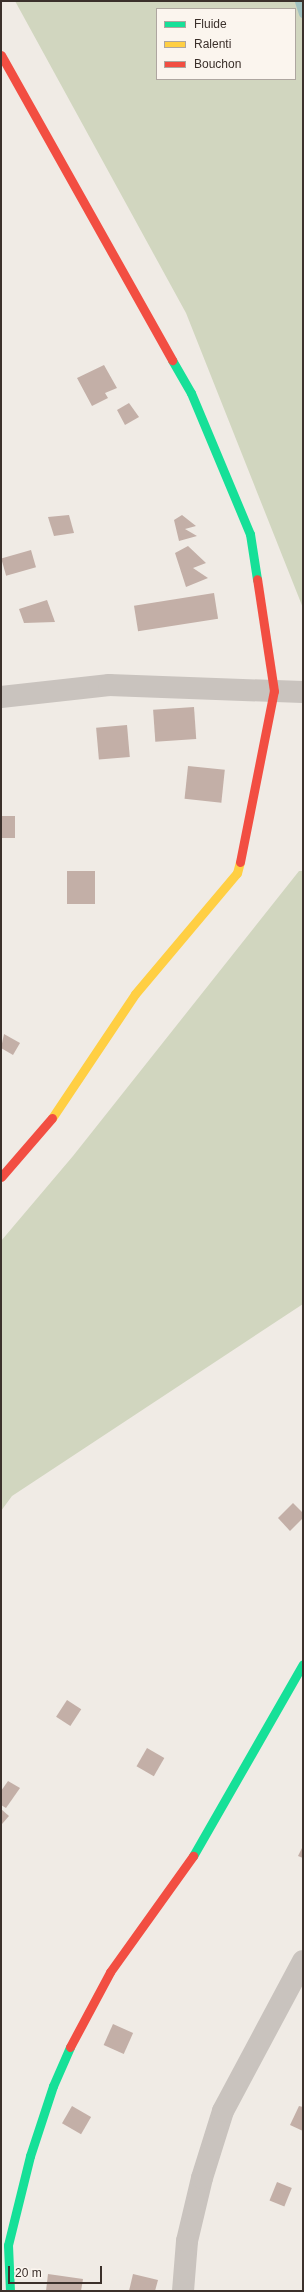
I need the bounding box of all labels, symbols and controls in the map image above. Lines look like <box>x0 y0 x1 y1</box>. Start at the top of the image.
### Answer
legend <box>156 8 296 80</box>
text: Fluide <box>194 17 227 31</box>
text: Ralenti <box>194 37 231 51</box>
text: Bouchon <box>194 57 241 71</box>
scale bar <box>10 2258 104 2284</box>
text: 20 m <box>15 2266 42 2280</box>

